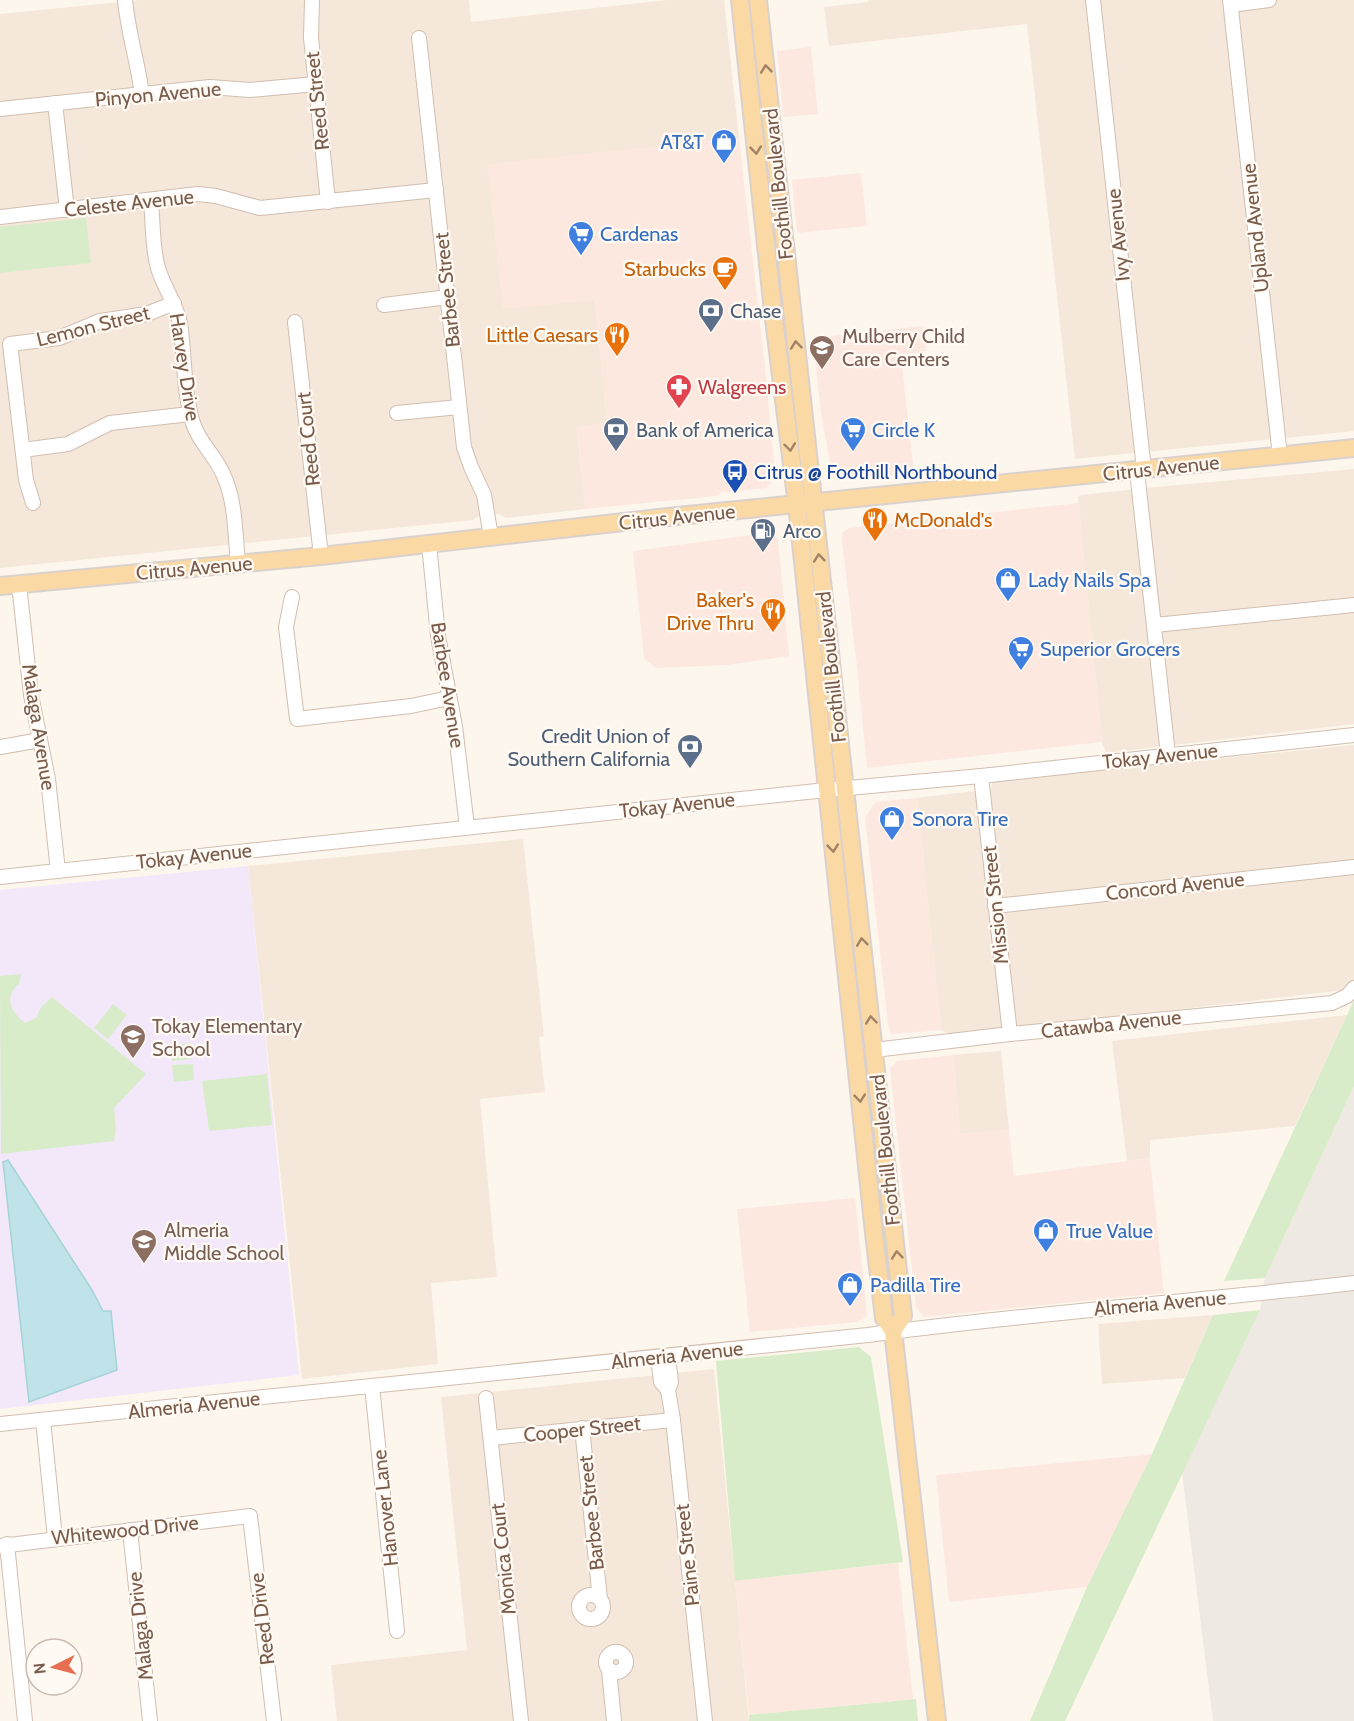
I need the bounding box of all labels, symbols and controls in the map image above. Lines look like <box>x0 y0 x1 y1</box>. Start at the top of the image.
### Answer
street label: Reed Street <box>300 50 334 152</box>
one-way arrow <box>760 64 773 74</box>
street label: Pinyon Avenue <box>94 77 222 111</box>
street label: Foothill Boulevard <box>758 107 798 261</box>
shop icon: AT&T <box>709 127 739 165</box>
place label: AT&T <box>661 130 704 154</box>
one-way arrow <box>749 145 762 154</box>
street label: Upland Avenue <box>1236 162 1274 294</box>
street label: Celeste Avenue <box>63 184 195 222</box>
street label: Ivy Avenue <box>1101 188 1135 282</box>
supermarket icon: Cardenas <box>566 219 596 257</box>
place label: Cardenas <box>600 222 678 246</box>
street label: Barbee Street <box>429 231 465 349</box>
cafe icon: Starbucks <box>710 254 740 292</box>
place label: Starbucks <box>624 257 706 281</box>
bank icon: Chase <box>696 296 726 334</box>
place label: Chase <box>730 299 781 323</box>
street label: Lemon Street <box>34 300 152 352</box>
street label: Harvey Drive <box>165 311 205 423</box>
restaurant icon: Little Caesars <box>602 320 632 358</box>
place label: Little Caesars <box>486 323 598 347</box>
place label: Mulberry Child Care Centers <box>842 324 965 371</box>
school or university icon: Mulberry Child Care Centers <box>807 333 837 371</box>
one-way arrow <box>790 340 803 350</box>
pharmacy icon: Walgreens <box>664 372 694 410</box>
place label: Walgreens <box>698 375 786 399</box>
street label: Reed Court <box>291 391 325 487</box>
bank icon: Bank of America <box>601 415 631 453</box>
supermarket icon: Circle K <box>838 415 868 453</box>
place label: Bank of America <box>636 418 774 442</box>
place label: Circle K <box>872 418 936 442</box>
one-way arrow <box>783 442 796 452</box>
street label: Citrus Avenue <box>1102 450 1220 486</box>
bus stop icon: Citrus @ Foothill Northbound <box>720 457 750 495</box>
place label: Citrus @ Foothill Northbound <box>754 460 997 484</box>
street label: Citrus Avenue <box>618 499 736 535</box>
restaurant icon: McDonald's <box>860 505 890 543</box>
place label: McDonald's <box>894 508 992 532</box>
fuel station icon: Arco <box>748 516 778 554</box>
place label: Arco <box>783 519 821 543</box>
street label: Citrus Avenue <box>135 551 253 585</box>
one-way arrow <box>813 554 826 563</box>
shop icon: Lady Nails Spa <box>993 565 1023 603</box>
place label: Lady Nails Spa <box>1028 568 1151 592</box>
place label: Baker's Drive Thru <box>666 588 754 635</box>
street label: Foothill Boulevard <box>811 590 851 744</box>
restaurant icon: Baker's Drive Thru <box>758 596 788 634</box>
street label: Barbee Avenue <box>426 620 470 750</box>
supermarket icon: Superior Grocers <box>1006 634 1036 672</box>
place label: Superior Grocers <box>1040 637 1180 661</box>
street label: Malaga Avenue <box>17 662 61 792</box>
place label: Credit Union of Southern California <box>507 724 670 771</box>
bank icon: Credit Union of Southern California <box>675 732 705 770</box>
street label: Tokay Avenue <box>1101 738 1219 774</box>
street label: Tokay Avenue <box>618 787 736 823</box>
shop icon: Sonora Tire <box>877 804 907 842</box>
place label: Sonora Tire <box>912 807 1008 831</box>
street label: Tokay Avenue <box>135 838 253 874</box>
one-way arrow <box>826 843 838 852</box>
street label: Mission Street <box>977 844 1013 966</box>
street label: Concord Avenue <box>1105 867 1245 905</box>
one-way arrow <box>856 937 869 946</box>
street label: Catawba Avenue <box>1040 1005 1182 1043</box>
place label: Tokay Elementary School <box>152 1014 302 1061</box>
one-way arrow <box>865 1015 878 1024</box>
school or university icon: Tokay Elementary School <box>118 1022 148 1060</box>
street label: Foothill Boulevard <box>865 1073 905 1227</box>
one-way arrow <box>853 1094 866 1103</box>
shop icon: True Value <box>1031 1216 1061 1254</box>
place label: Almeria Middle School <box>164 1218 284 1265</box>
place label: True Value <box>1066 1219 1153 1243</box>
school or university icon: Almeria Middle School <box>129 1227 159 1265</box>
one-way arrow <box>891 1251 904 1260</box>
shop icon: Padilla Tire <box>835 1270 865 1308</box>
place label: Padilla Tire <box>870 1273 961 1297</box>
street label: Almeria Avenue <box>1093 1285 1227 1321</box>
street label: Almeria Avenue <box>610 1336 744 1374</box>
street label: Almeria Avenue <box>127 1386 261 1424</box>
street label: Cooper Street <box>522 1411 642 1447</box>
street label: Hanover Lane <box>367 1448 403 1568</box>
street label: Barbee Street <box>573 1454 609 1572</box>
street label: Monica Court <box>485 1502 521 1616</box>
street label: Paine Street <box>670 1503 704 1607</box>
street label: Whitewood Drive <box>50 1510 200 1550</box>
street label: Malaga Drive <box>122 1571 158 1681</box>
street label: Reed Drive <box>244 1572 280 1666</box>
north arrow <box>24 1637 84 1697</box>
text: N <box>30 1662 50 1675</box>

